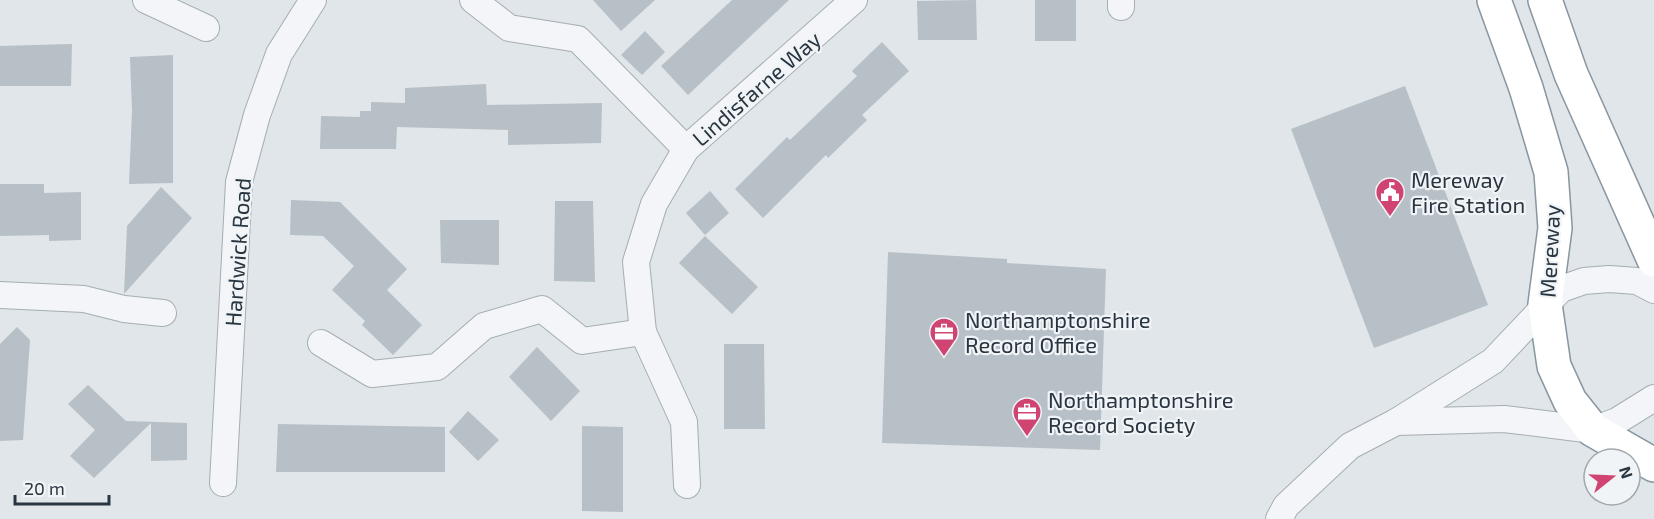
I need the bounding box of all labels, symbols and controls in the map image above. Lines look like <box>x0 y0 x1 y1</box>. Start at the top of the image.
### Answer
street label: Lindisfarne Way <box>686 25 826 151</box>
place label: Mereway Fire Station <box>1411 166 1525 217</box>
public building icon: Mereway Fire Station <box>1374 176 1406 218</box>
street label: Hardwick Road <box>219 177 255 327</box>
street label: Mereway <box>1534 203 1564 298</box>
place label: Northamptonshire Record Office <box>965 306 1151 357</box>
office icon: Northamptonshire Record Office <box>928 316 960 358</box>
place label: Northamptonshire Record Society <box>1048 386 1234 437</box>
office icon: Northamptonshire Record Society <box>1011 396 1043 438</box>
north arrow <box>1582 447 1642 507</box>
text: N <box>1616 464 1638 481</box>
scale bar <box>15 468 110 506</box>
text: 20 m <box>24 477 65 499</box>

